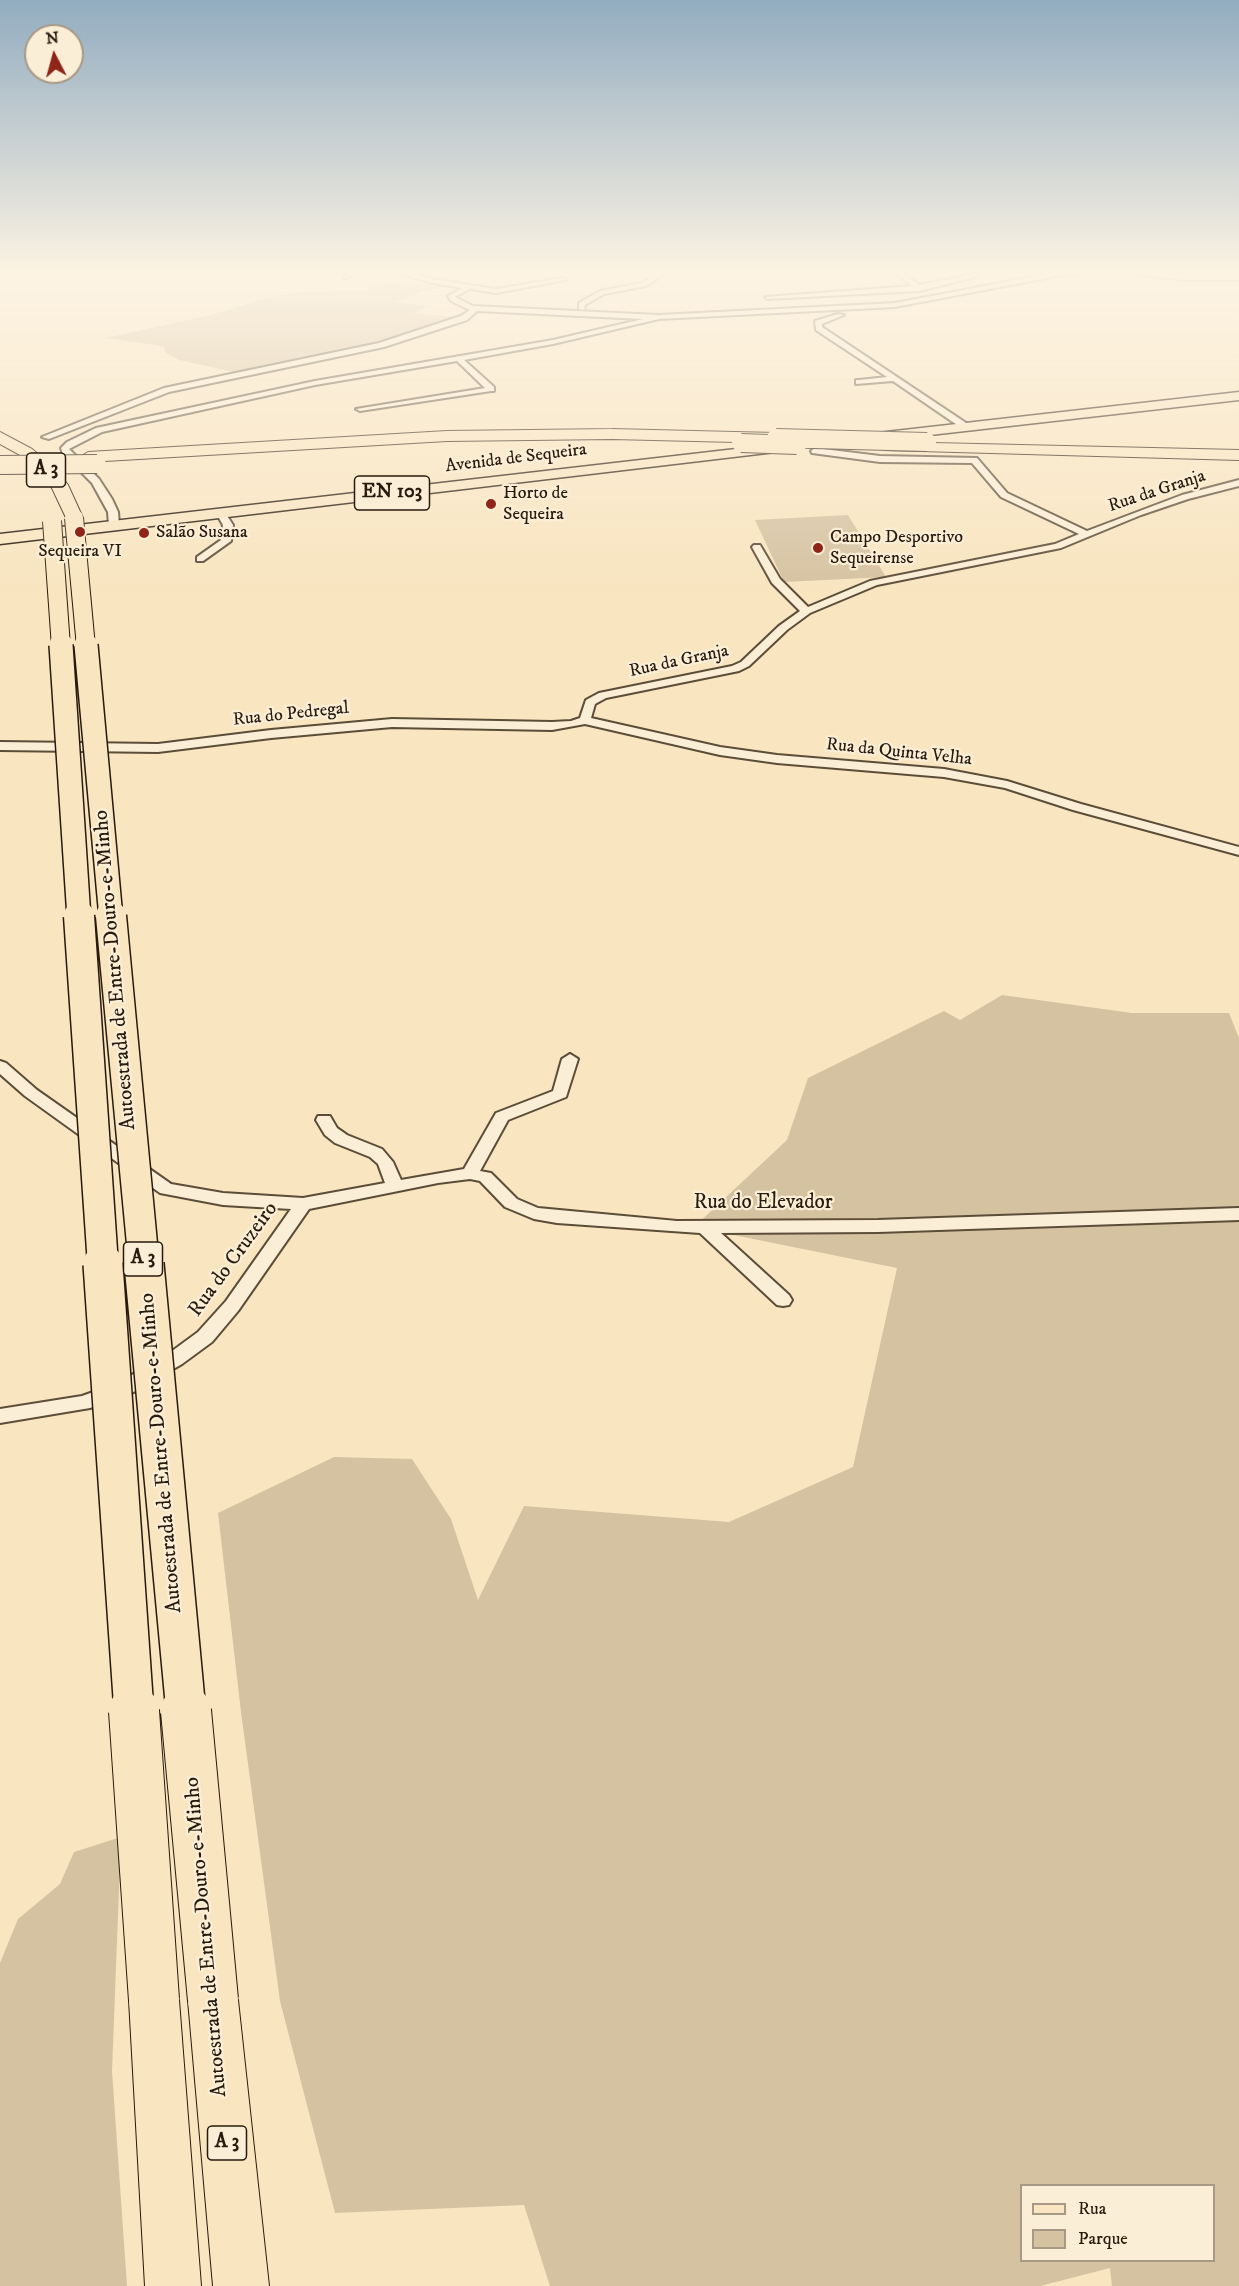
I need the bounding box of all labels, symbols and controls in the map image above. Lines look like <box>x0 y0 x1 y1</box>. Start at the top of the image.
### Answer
north arrow <box>24 24 84 84</box>
text: N <box>45 27 60 49</box>
street label: Avenida de Sequeira <box>444 440 588 478</box>
road number: A 3 <box>26 453 66 487</box>
street label: Rua da Granja <box>1106 466 1208 518</box>
road number: EN 103 <box>354 476 430 510</box>
place label: Horto de Sequeira <box>503 483 568 526</box>
marker: Horto de Sequeira <box>484 497 498 511</box>
place label: Salão Susana <box>156 522 248 544</box>
marker: Sequeira VI <box>73 525 87 539</box>
marker: Salão Susana <box>137 526 151 540</box>
place label: Campo Desportivo Sequeirense <box>830 527 963 570</box>
place label: Sequeira VI <box>38 541 122 563</box>
marker: Campo Desportivo Sequeirense <box>811 541 825 555</box>
street label: Rua da Granja <box>627 641 731 683</box>
street label: Rua do Pedregal <box>232 698 350 732</box>
street label: Rua da Quinta Velha <box>825 735 973 771</box>
street label: Autoestrada de Entre-Douro-e-Minho <box>89 809 143 1131</box>
street label: Rua do Elevador <box>693 1191 833 1217</box>
street label: Rua do Cruzeiro <box>184 1198 284 1322</box>
road number: A 3 <box>124 1242 162 1276</box>
street label: Autoestrada de Entre-Douro-e-Minho <box>135 1292 189 1614</box>
street label: Autoestrada de Entre-Douro-e-Minho <box>180 1776 234 2098</box>
road number: A 3 <box>208 2126 246 2160</box>
legend <box>1020 2184 1215 2262</box>
text: Rua <box>1078 2198 1106 2220</box>
text: Parque <box>1078 2228 1128 2250</box>

